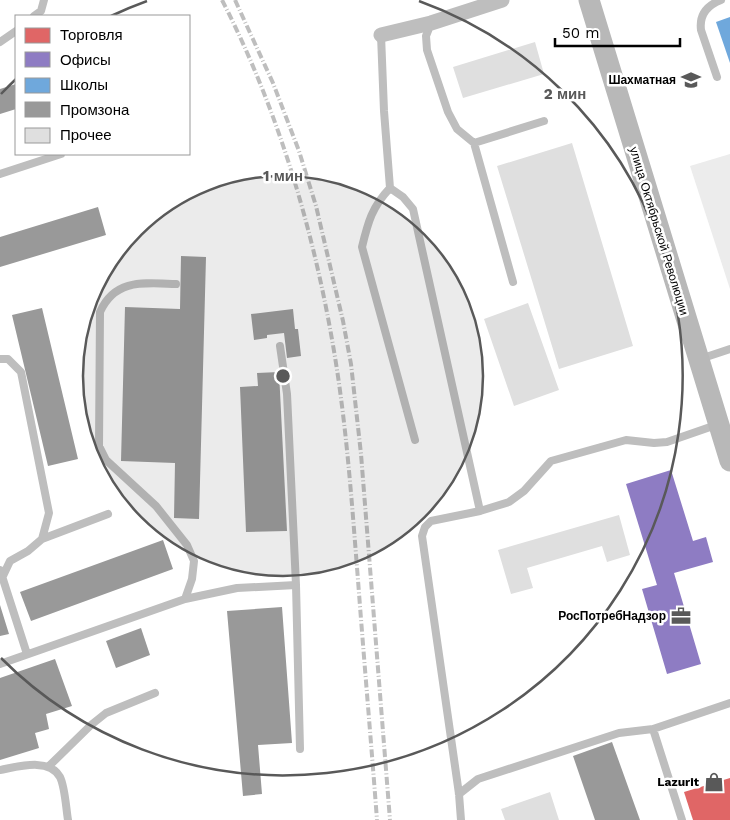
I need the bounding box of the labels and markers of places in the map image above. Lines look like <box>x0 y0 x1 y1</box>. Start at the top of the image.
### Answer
school or university icon: Шахматная <box>680 69 702 91</box>
place label: Шахматная <box>608 73 676 87</box>
centre of rings <box>274 367 292 385</box>
office icon: РосПотребНадзор <box>670 605 692 627</box>
place label: РосПотребНадзор <box>558 609 666 623</box>
shop icon: Lazurit <box>703 771 725 793</box>
place label: Lazurit <box>657 775 700 789</box>

